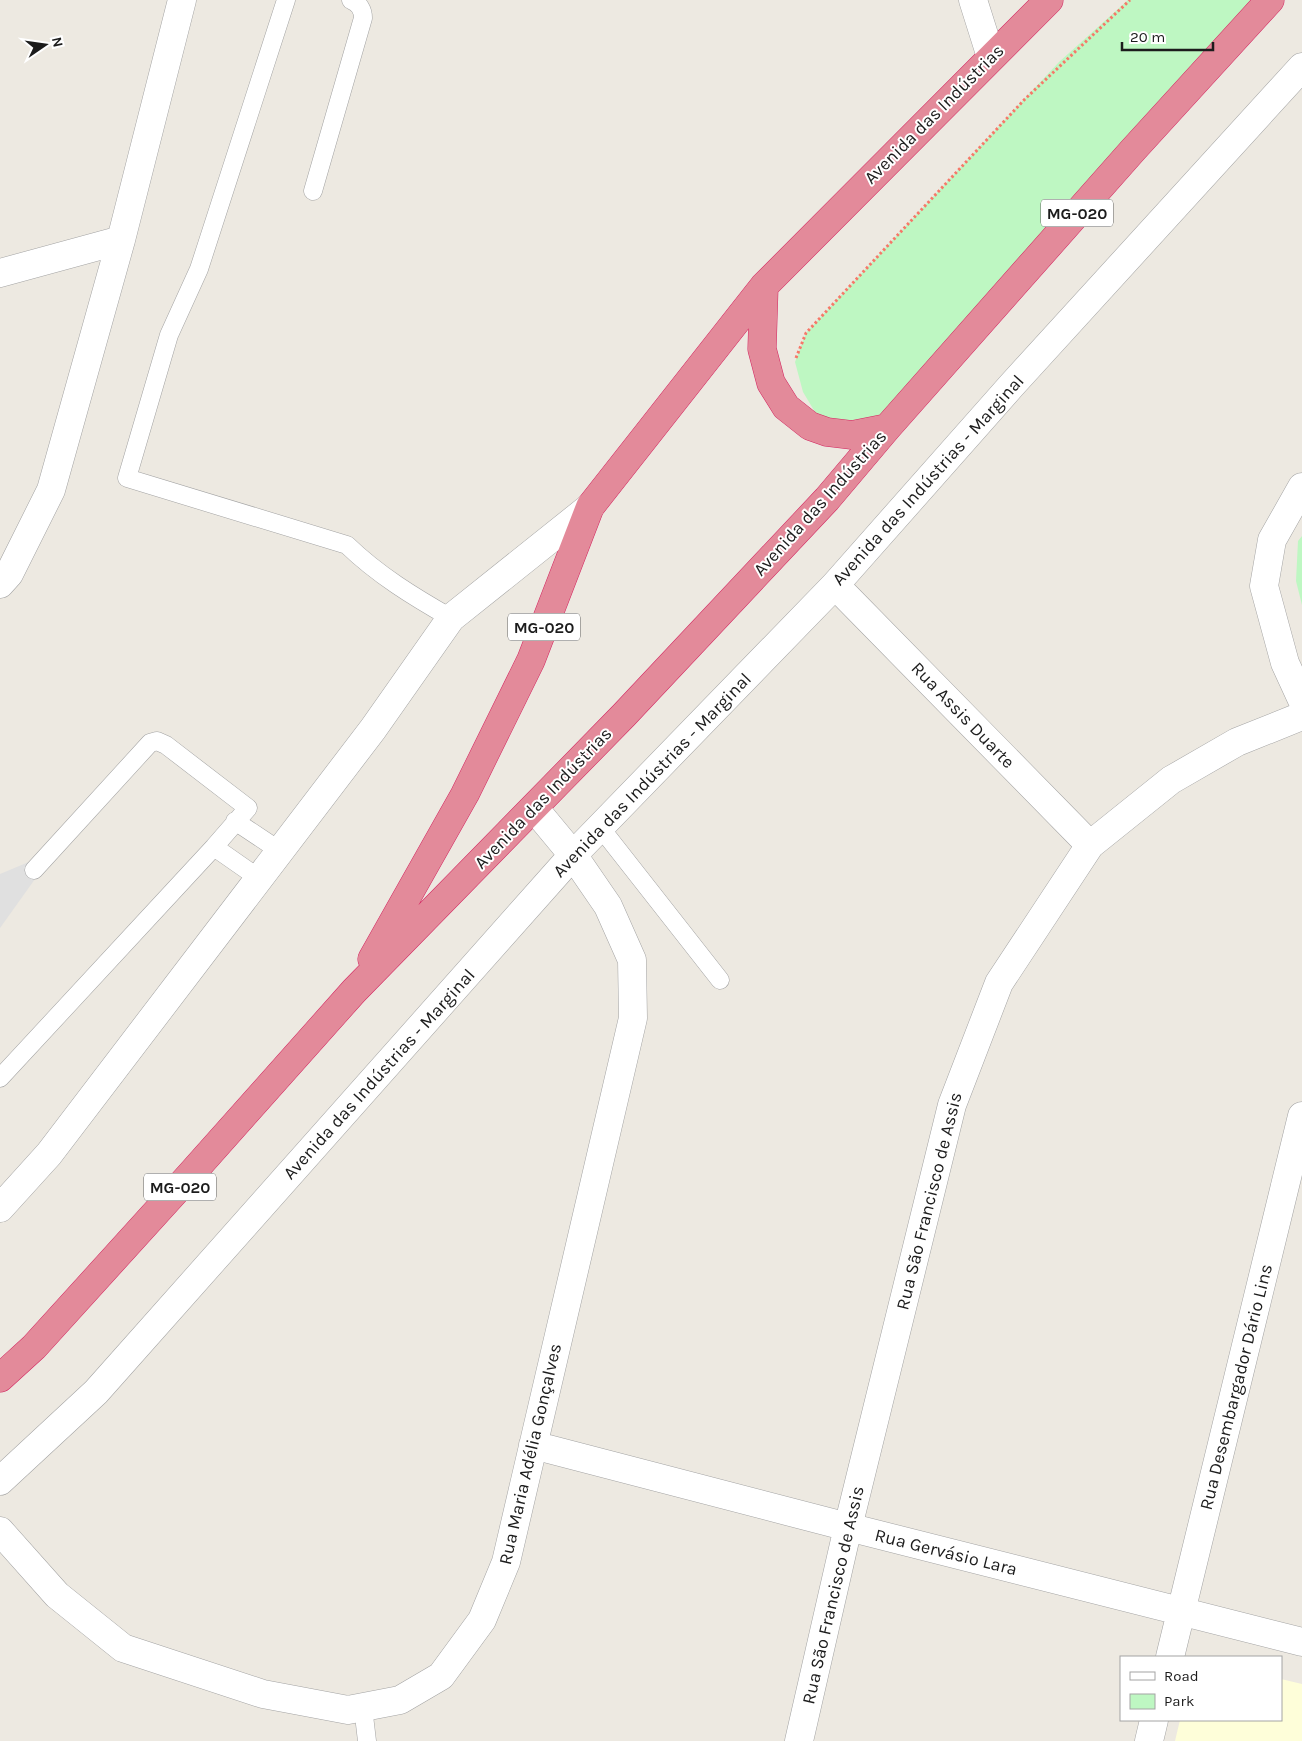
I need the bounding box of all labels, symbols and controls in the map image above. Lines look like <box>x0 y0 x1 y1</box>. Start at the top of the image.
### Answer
north arrow <box>20 20 70 70</box>
scale bar <box>1122 20 1213 52</box>
text: 20 m <box>1130 28 1165 46</box>
text: N <box>48 35 67 49</box>
street label: Avenida das Indústrias <box>860 40 1008 188</box>
road number: MG-020 <box>1041 200 1113 227</box>
street label: Avenida das Indústrias - Marginal <box>827 370 1029 590</box>
street label: Avenida das Indústrias <box>749 426 891 580</box>
road number: MG-020 <box>508 614 580 640</box>
street label: Rua Assis Duarte <box>907 657 1019 773</box>
street label: Avenida das Indústrias - Marginal <box>548 668 756 882</box>
street label: Avenida das Indústrias <box>470 723 616 873</box>
street label: Avenida das Indústrias - Marginal <box>278 964 480 1184</box>
street label: Rua São Francisco de Assis <box>891 1090 967 1312</box>
road number: MG-020 <box>144 1174 216 1200</box>
street label: Rua Desembargador Dário Lins <box>1195 1262 1277 1512</box>
street label: Rua Maria Adélia Gonçalves <box>494 1341 566 1567</box>
street label: Rua São Francisco de Assis <box>797 1484 869 1706</box>
street label: Rua Gervásio Lara <box>872 1524 1020 1580</box>
legend <box>1120 1656 1282 1721</box>
text: Road <box>1164 1667 1199 1685</box>
text: Park <box>1164 1692 1194 1710</box>

